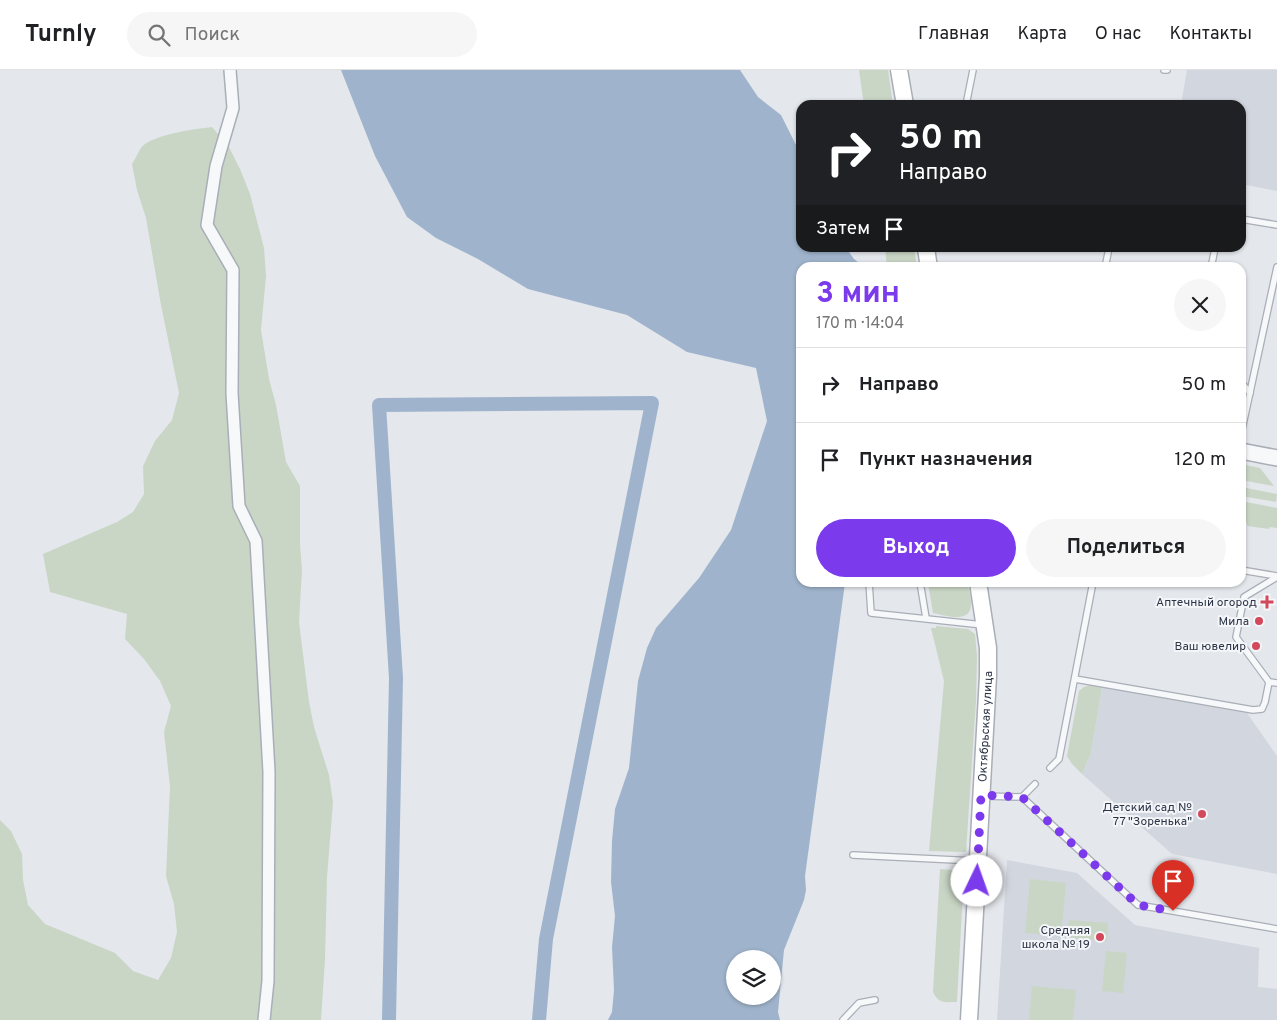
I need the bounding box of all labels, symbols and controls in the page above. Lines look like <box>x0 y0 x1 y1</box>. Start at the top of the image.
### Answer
search box <box>127 12 477 57</box>
text: Turnly <box>25 20 97 50</box>
icon: search <box>145 21 173 49</box>
text: Поиск <box>185 23 240 47</box>
text: Главная <box>918 23 989 46</box>
text: Карта <box>1017 23 1067 46</box>
text: О нас <box>1095 23 1141 46</box>
text: Контакты <box>1169 23 1252 46</box>
text: 50 m <box>899 117 983 161</box>
icon: right <box>816 120 881 185</box>
text: Направо <box>899 160 987 187</box>
icon: arrive <box>880 215 908 243</box>
text: Затем <box>816 217 870 241</box>
text: 3 мин <box>816 276 900 313</box>
button: close <box>1174 279 1226 331</box>
text: 170 m · 14:04 <box>816 314 904 334</box>
icon: right <box>816 371 844 399</box>
text: Направо <box>859 373 939 397</box>
text: 50 m <box>1181 373 1226 397</box>
icon: arrive <box>816 446 844 474</box>
text: Пункт назначения <box>859 448 1033 472</box>
text: 120 m <box>1175 448 1226 472</box>
button: Выход <box>816 519 1016 577</box>
button: Поделиться <box>1026 519 1226 577</box>
place label: Аптечный огород <box>1156 595 1257 611</box>
marker: Аптечный огород <box>1261 596 1273 608</box>
place label: Мила <box>1219 614 1249 630</box>
marker: Мила <box>1253 615 1265 627</box>
place label: Ваш ювелир <box>1174 639 1246 655</box>
marker: Ваш ювелир <box>1250 640 1262 652</box>
street label: Октябрьская улица <box>975 671 997 782</box>
place label: Детский сад № 77 "Зоренька" <box>1102 800 1192 830</box>
marker: Детский сад № 77 "Зоренька" <box>1196 808 1208 820</box>
position arrow <box>950 854 1002 906</box>
pin <box>1152 860 1194 911</box>
icon: arrive <box>1159 867 1187 895</box>
place label: Средняя школа № 19 <box>1022 923 1090 953</box>
marker: Средняя школа № 19 <box>1094 931 1106 943</box>
map controls <box>726 950 781 1005</box>
button: layers <box>726 950 781 1005</box>

